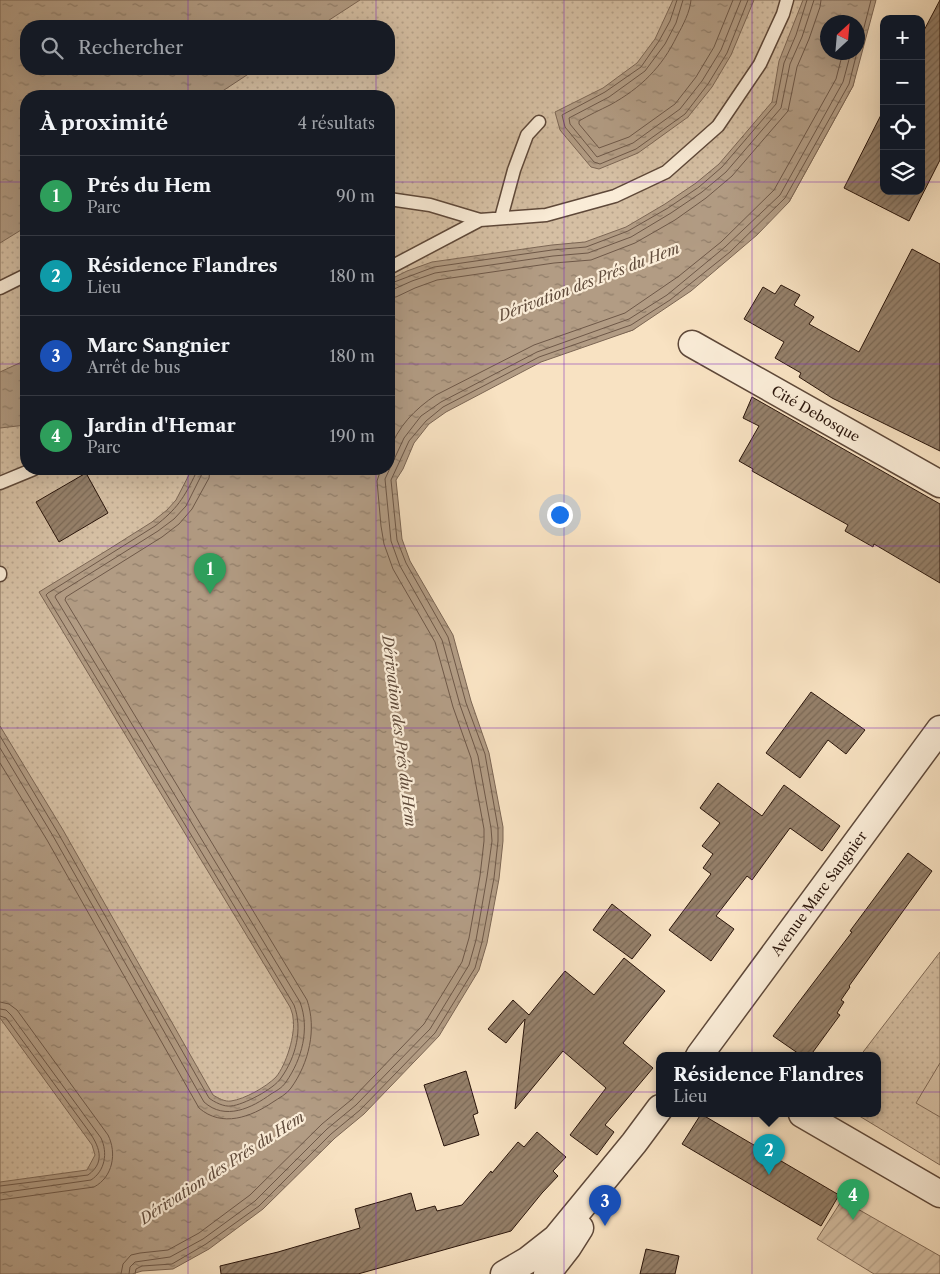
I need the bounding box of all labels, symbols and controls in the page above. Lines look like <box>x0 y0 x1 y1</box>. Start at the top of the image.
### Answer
north arrow <box>820 15 865 60</box>
map controls <box>880 15 925 195</box>
button: + <box>880 15 925 60</box>
search box <box>20 20 395 75</box>
icon: search <box>38 34 66 62</box>
text: Rechercher <box>78 36 183 59</box>
button: − <box>880 60 925 105</box>
button: locate <box>880 105 925 150</box>
text: À proximité <box>40 110 168 135</box>
text: 4 résultats <box>298 113 375 133</box>
button: layers <box>880 150 925 195</box>
text: Prés du Hem <box>87 174 211 197</box>
text: 1 <box>52 186 60 206</box>
text: 90 m <box>336 186 375 206</box>
text: Parc <box>87 197 121 217</box>
water label: Dérivation des Prés du Hem <box>495 238 682 325</box>
text: Résidence Flandres <box>87 254 278 277</box>
text: 2 <box>51 266 61 286</box>
text: 180 m <box>329 266 375 286</box>
text: Lieu <box>87 277 121 297</box>
text: Marc Sangnier <box>87 334 230 357</box>
text: 3 <box>51 346 61 366</box>
text: 180 m <box>329 346 375 366</box>
text: Arrêt de bus <box>87 357 180 377</box>
street label: Cité Debosque <box>768 382 863 446</box>
text: Jardin d'Hemar <box>87 414 236 437</box>
text: 4 <box>51 426 61 446</box>
text: 190 m <box>330 426 375 446</box>
text: Parc <box>87 437 121 457</box>
your location <box>547 502 573 528</box>
pin: 1 <box>194 553 226 594</box>
water label: Dérivation des Prés du Hem <box>378 633 421 828</box>
street label: Avenue Marc Sangnier <box>766 827 871 960</box>
popup <box>656 1052 881 1117</box>
text: Résidence Flandres <box>673 1063 864 1086</box>
text: Lieu <box>673 1086 707 1106</box>
water label: Dérivation des Prés du Hem <box>135 1107 308 1229</box>
pin: 2 <box>753 1134 785 1175</box>
pin: 4 <box>837 1179 869 1220</box>
pin: 3 <box>589 1185 621 1226</box>

